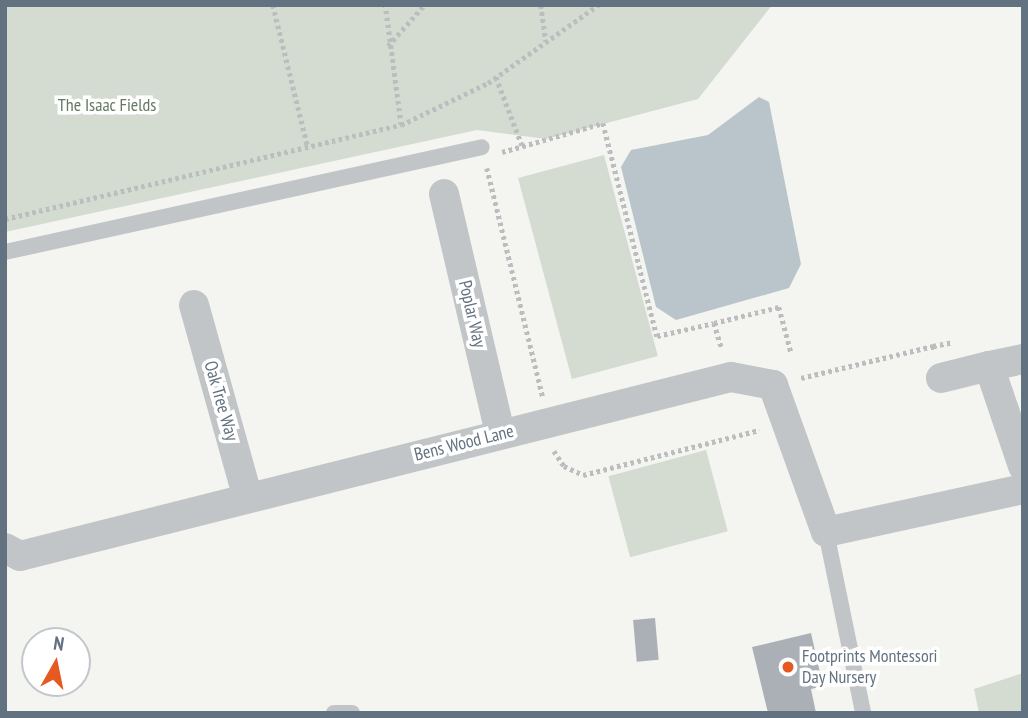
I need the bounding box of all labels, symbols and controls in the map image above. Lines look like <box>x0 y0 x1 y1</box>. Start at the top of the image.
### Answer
park label: The Isaac Fields <box>58 94 156 116</box>
street label: Poplar Way <box>454 278 490 350</box>
street label: Oak Tree Way <box>199 358 243 444</box>
street label: Bens Wood Lane <box>412 420 516 466</box>
north arrow <box>21 627 91 697</box>
text: N <box>52 631 66 656</box>
place label: Footprints Montessori Day Nursery <box>802 646 938 688</box>
marker: Footprints Montessori Day Nursery <box>780 659 796 675</box>

